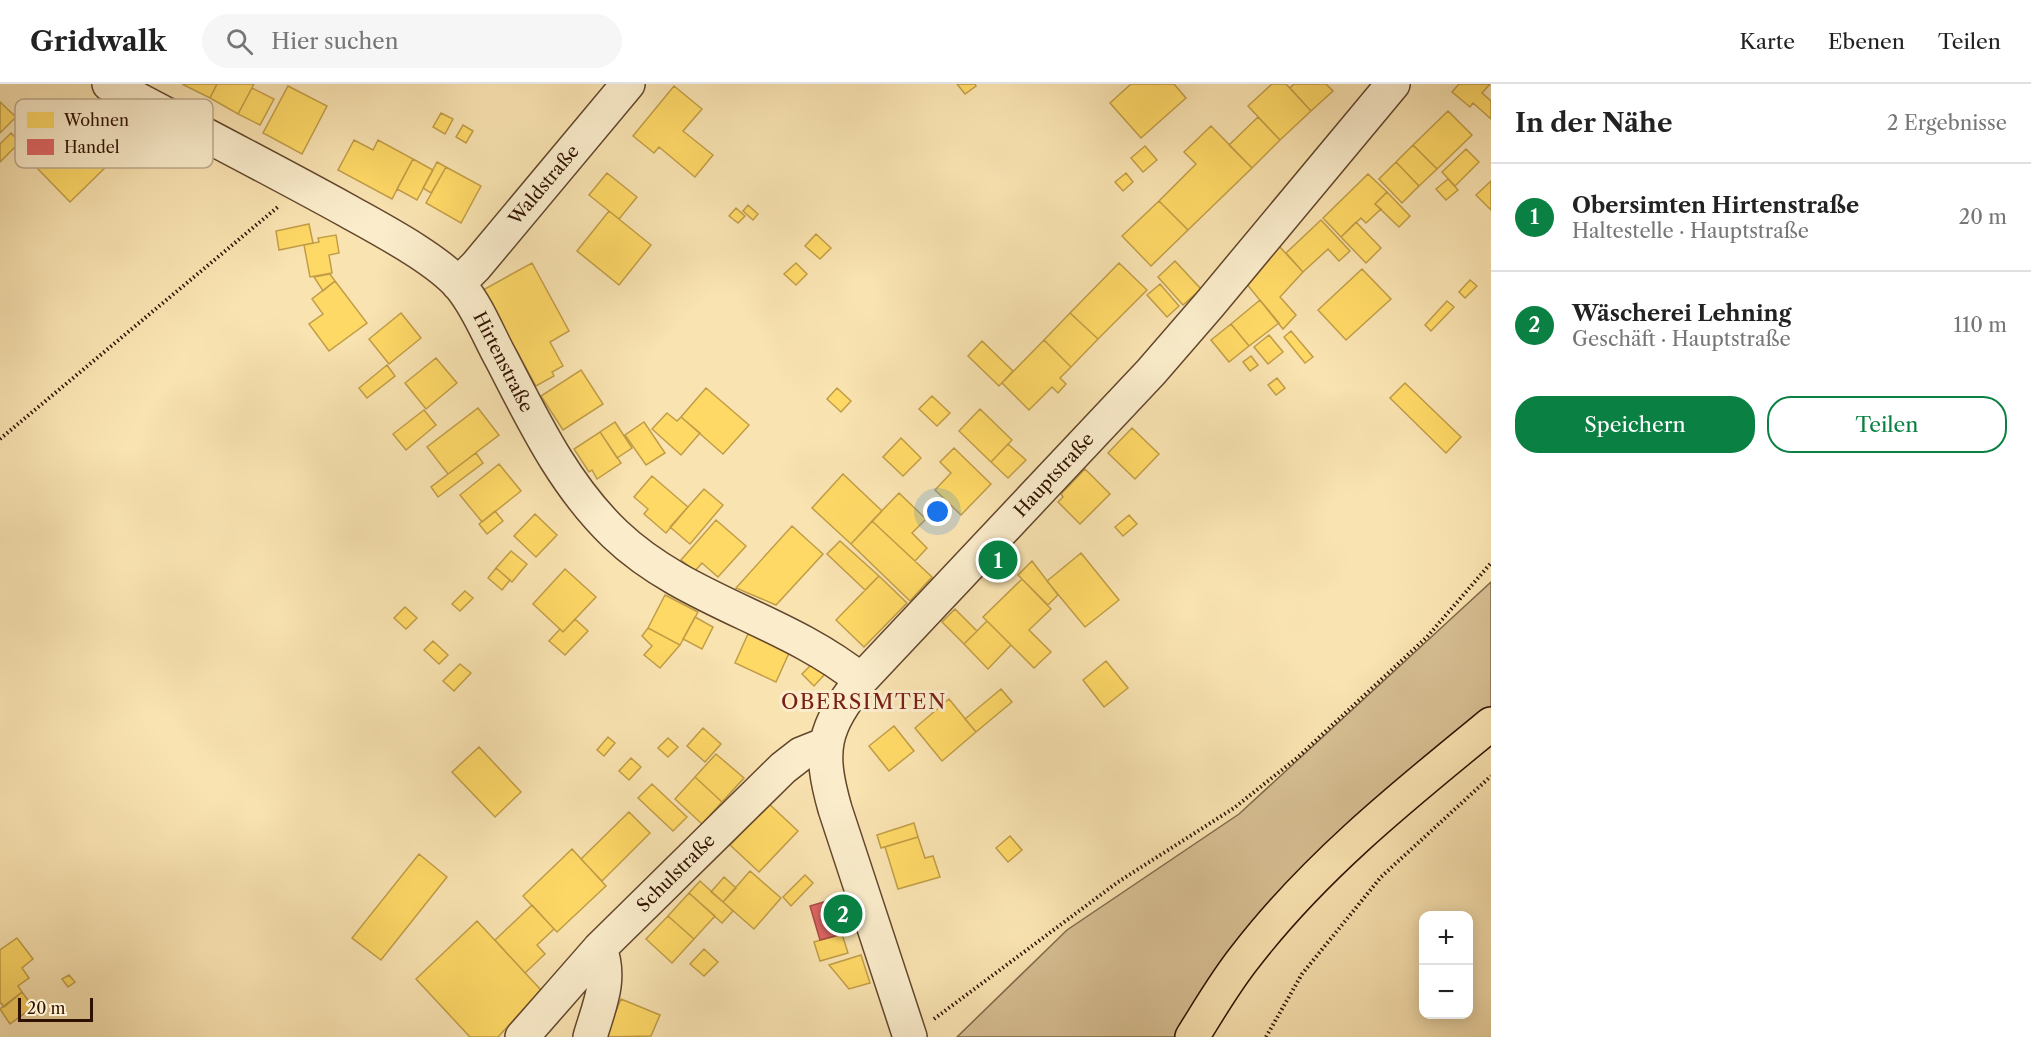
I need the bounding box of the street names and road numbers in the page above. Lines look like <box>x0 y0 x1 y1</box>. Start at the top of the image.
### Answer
street label: Waldstraße <box>504 141 584 230</box>
street label: Hirtenstraße <box>468 308 538 416</box>
street label: Hauptstraße <box>1009 428 1099 522</box>
street label: Schulstraße <box>632 829 720 917</box>

